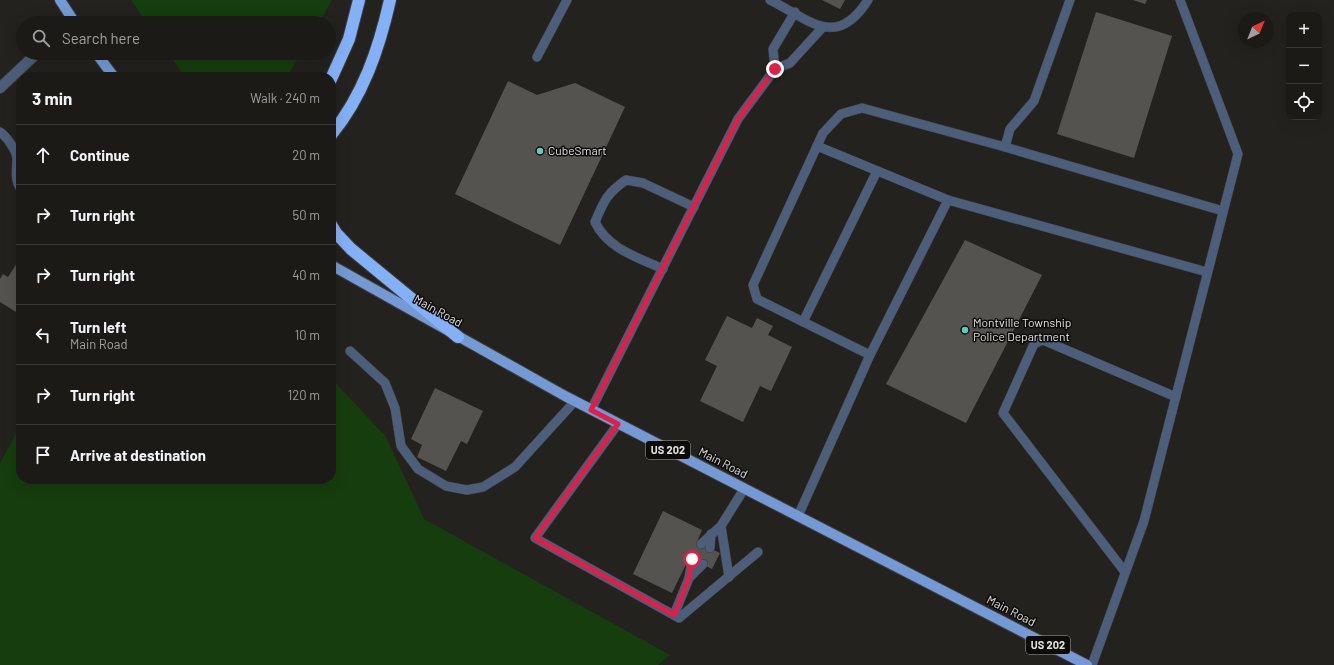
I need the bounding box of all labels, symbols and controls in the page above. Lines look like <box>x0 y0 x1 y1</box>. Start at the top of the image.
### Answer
north arrow <box>1238 12 1274 48</box>
map controls <box>1286 12 1322 120</box>
button: + <box>1286 12 1322 48</box>
search box <box>16 16 336 60</box>
icon: search <box>30 27 52 49</box>
text: Search here <box>62 29 140 47</box>
button: − <box>1286 48 1322 84</box>
route end <box>766 60 784 78</box>
button: locate <box>1286 84 1322 120</box>
text: 3 min <box>32 88 72 108</box>
text: Walk · 240 m <box>250 90 320 106</box>
place label: CubeSmart <box>548 143 607 157</box>
icon: ahead <box>32 144 54 166</box>
text: Continue <box>70 146 130 164</box>
marker: CubeSmart <box>535 146 545 156</box>
text: 20 m <box>292 147 320 163</box>
icon: right <box>32 204 54 226</box>
text: Turn right <box>70 206 135 224</box>
text: 50 m <box>293 207 320 223</box>
icon: right <box>32 264 54 286</box>
text: Turn right <box>70 266 135 284</box>
text: 40 m <box>292 267 320 283</box>
street label: Main Road <box>412 291 465 329</box>
place label: Montville Township Police Department <box>973 315 1071 343</box>
text: Turn left <box>70 318 126 336</box>
icon: left <box>32 324 54 346</box>
marker: Montville Township Police Department <box>960 325 970 335</box>
text: 10 m <box>295 327 320 343</box>
text: Main Road <box>70 336 128 352</box>
icon: right <box>32 384 54 406</box>
text: Turn right <box>70 386 135 404</box>
text: 120 m <box>288 387 320 403</box>
road number: US 202 <box>646 441 690 459</box>
icon: arrive <box>32 444 54 466</box>
street label: Main Road <box>697 444 750 480</box>
text: Arrive at destination <box>70 446 206 464</box>
route start <box>683 550 701 568</box>
street label: Main Road <box>985 592 1038 628</box>
road number: US 202 <box>1026 636 1070 654</box>

